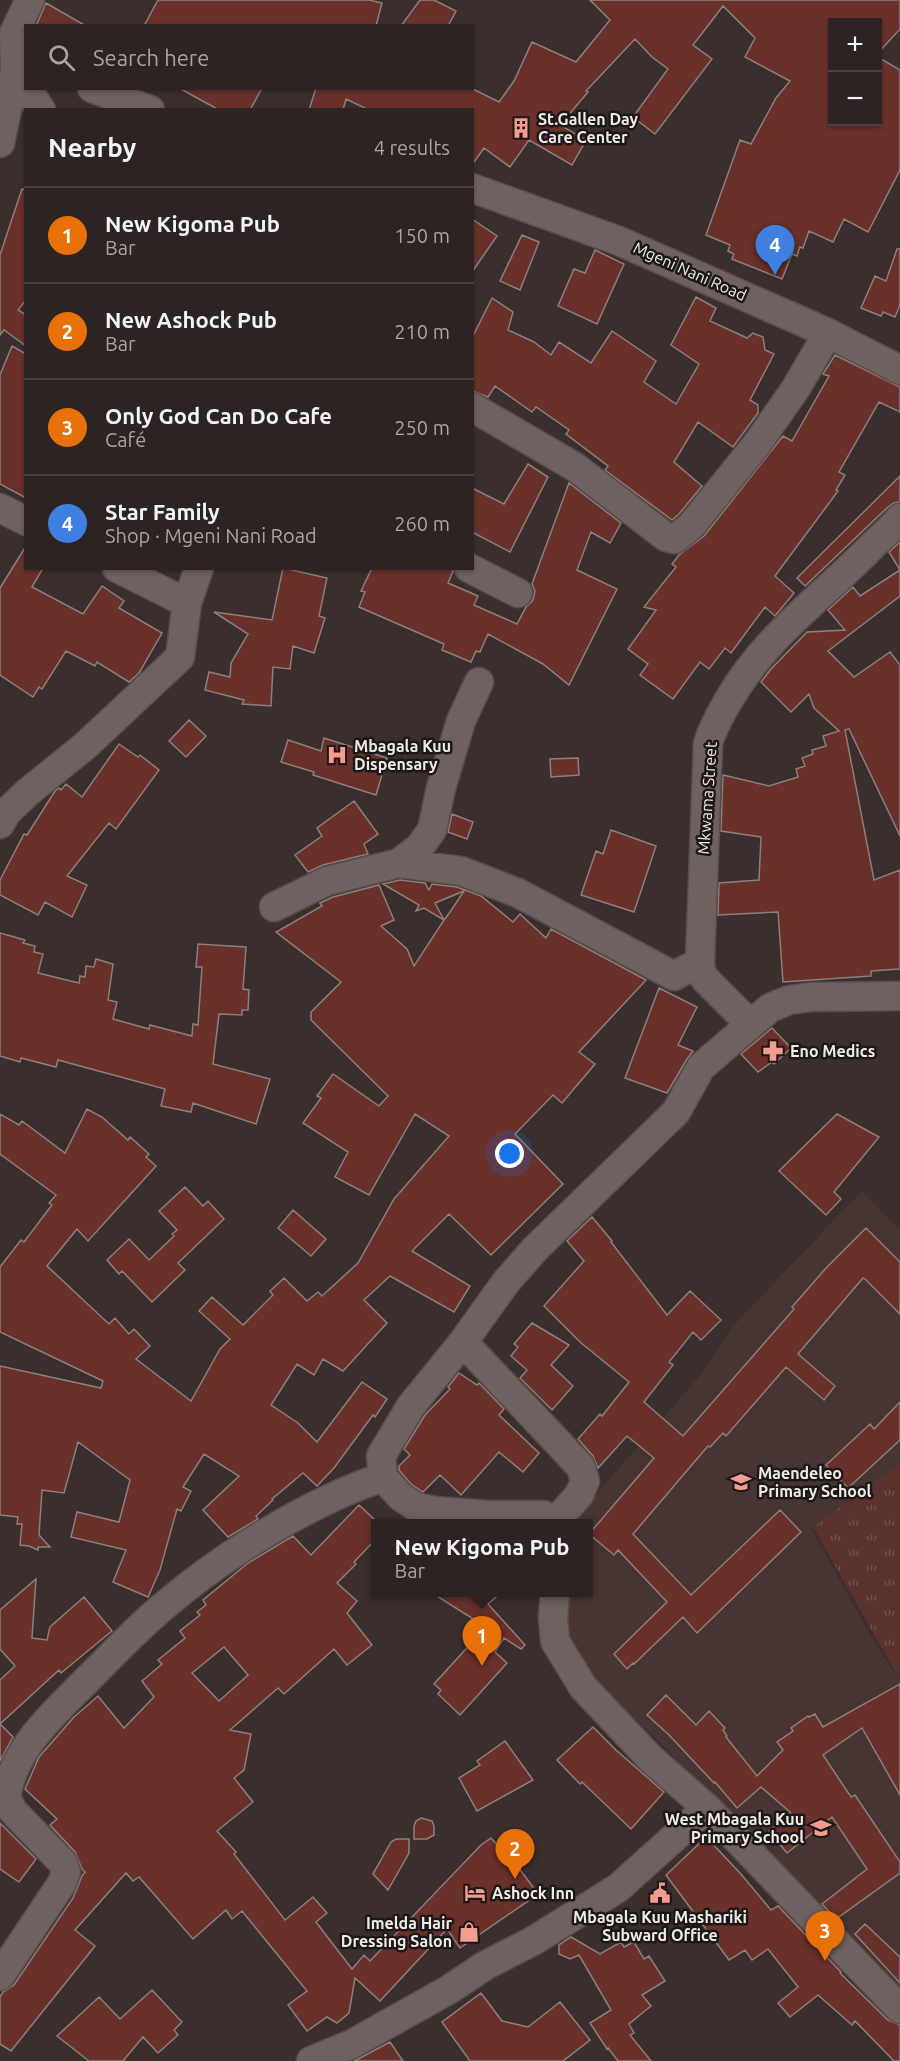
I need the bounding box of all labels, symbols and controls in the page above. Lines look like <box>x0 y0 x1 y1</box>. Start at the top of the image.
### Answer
map controls <box>828 18 882 126</box>
button: + <box>828 18 882 72</box>
search box <box>24 24 474 90</box>
icon: search <box>45 41 78 74</box>
text: Search here <box>93 45 209 70</box>
button: − <box>828 72 882 126</box>
place label: St.Gallen Day Care Center <box>538 110 639 146</box>
building icon: St.Gallen Day Care Center <box>509 116 533 140</box>
text: Nearby <box>48 133 136 162</box>
text: 4 results <box>374 136 450 159</box>
text: New Kigoma Pub <box>105 211 280 236</box>
text: 1 <box>62 224 73 247</box>
text: 150 m <box>394 224 450 247</box>
pin: 4 <box>756 226 794 275</box>
text: Bar <box>105 236 136 259</box>
street label: Mgeni Nani Road <box>631 238 749 304</box>
text: New Ashock Pub <box>105 307 277 332</box>
text: 2 <box>62 320 73 343</box>
text: 210 m <box>394 320 450 343</box>
text: Bar <box>105 332 136 355</box>
text: Only God Can Do Cafe <box>105 403 332 428</box>
text: 3 <box>62 416 73 439</box>
text: 250 m <box>394 416 450 439</box>
text: Café <box>105 428 146 451</box>
text: Star Family <box>105 499 220 524</box>
text: 4 <box>62 512 73 535</box>
text: 260 m <box>394 512 450 535</box>
text: Shop · Mgeni Nani Road <box>105 524 317 547</box>
place label: Mbagala Kuu Dispensary <box>354 737 451 773</box>
street label: Mkwama Street <box>694 740 720 855</box>
hospital icon: Mbagala Kuu Dispensary <box>325 743 349 767</box>
pharmacy icon: Eno Medics <box>761 1039 785 1063</box>
place label: Eno Medics <box>790 1042 875 1060</box>
your location <box>495 1139 524 1168</box>
place label: Maendeleo Primary School <box>758 1464 872 1500</box>
school or university icon: Maendeleo Primary School <box>729 1470 753 1494</box>
popup <box>371 1519 593 1597</box>
text: New Kigoma Pub <box>395 1534 569 1559</box>
text: Bar <box>395 1559 425 1582</box>
pin: 1 <box>462 1616 502 1666</box>
place label: West Mbagala Kuu Primary School <box>665 1810 804 1846</box>
school or university icon: West Mbagala Kuu Primary School <box>809 1816 833 1840</box>
pin: 2 <box>496 1830 534 1879</box>
hotel icon: Ashock Inn <box>463 1881 487 1905</box>
public building icon: Mbagala Kuu Mashariki Subward Office <box>648 1881 672 1905</box>
place label: Ashock Inn <box>492 1884 574 1902</box>
place label: Mbagala Kuu Mashariki Subward Office <box>573 1908 747 1944</box>
pin: 3 <box>806 1912 844 1961</box>
place label: Imelda Hair Dressing Salon <box>341 1914 452 1950</box>
shop icon: Imelda Hair Dressing Salon <box>457 1920 481 1944</box>

